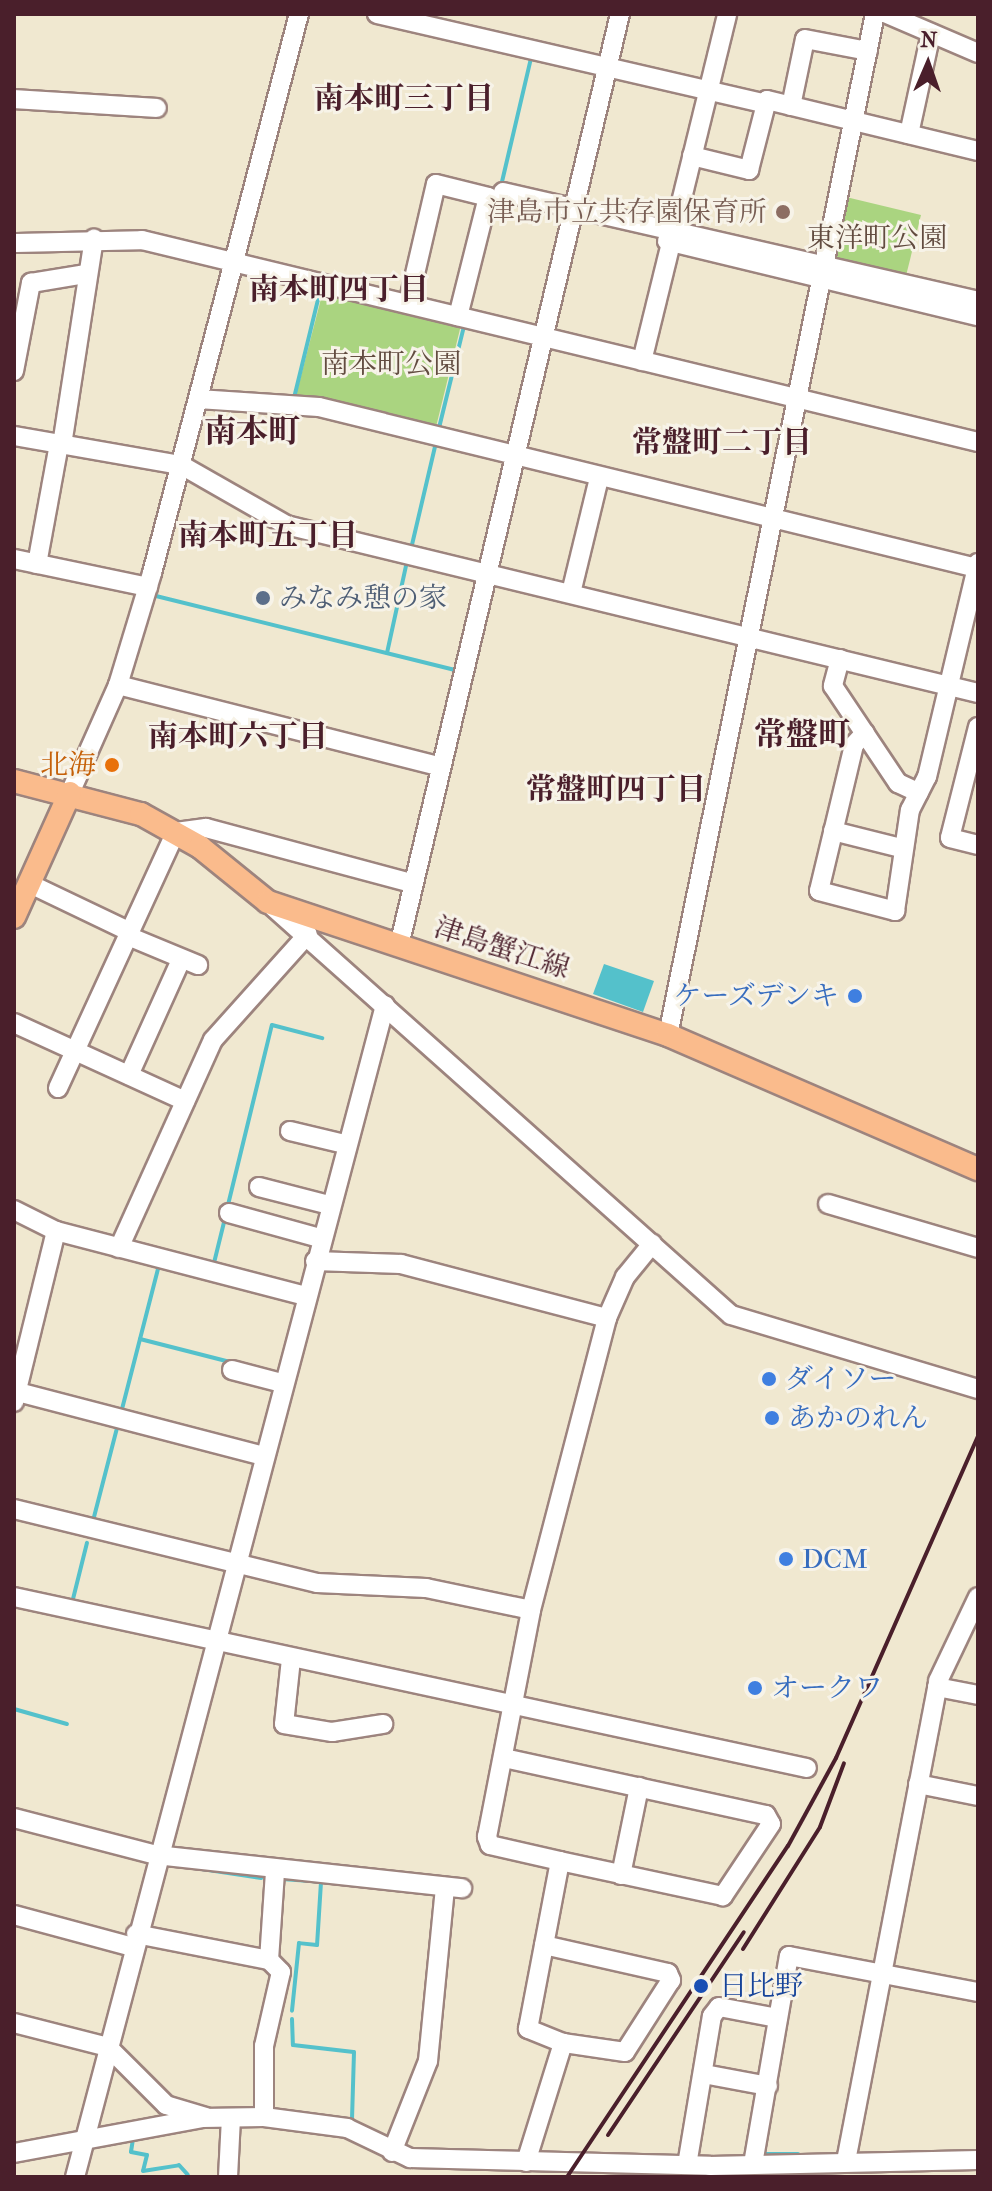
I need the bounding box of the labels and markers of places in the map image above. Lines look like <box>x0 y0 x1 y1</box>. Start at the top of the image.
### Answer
place label: 津島市立共存園保育所 <box>487 195 767 229</box>
marker: 津島市立共存園保育所 <box>774 203 792 221</box>
place label: みなみ憩の家 <box>279 581 447 615</box>
marker: みなみ憩の家 <box>254 589 272 607</box>
place label: 北海 <box>40 748 96 782</box>
marker: 北海 <box>103 756 121 774</box>
place label: ケーズデンキ <box>671 979 839 1013</box>
marker: ケーズデンキ <box>846 987 864 1005</box>
place label: ダイソー <box>785 1362 897 1396</box>
marker: ダイソー <box>760 1370 778 1388</box>
place label: あかのれん <box>788 1401 928 1435</box>
marker: あかのれん <box>763 1409 781 1427</box>
place label: DCM <box>802 1542 868 1576</box>
marker: DCM <box>777 1550 795 1568</box>
place label: オークワ <box>771 1671 883 1705</box>
marker: オークワ <box>746 1679 764 1697</box>
place label: 日比野 <box>719 1969 803 2003</box>
marker: 日比野 <box>690 1975 712 1997</box>

